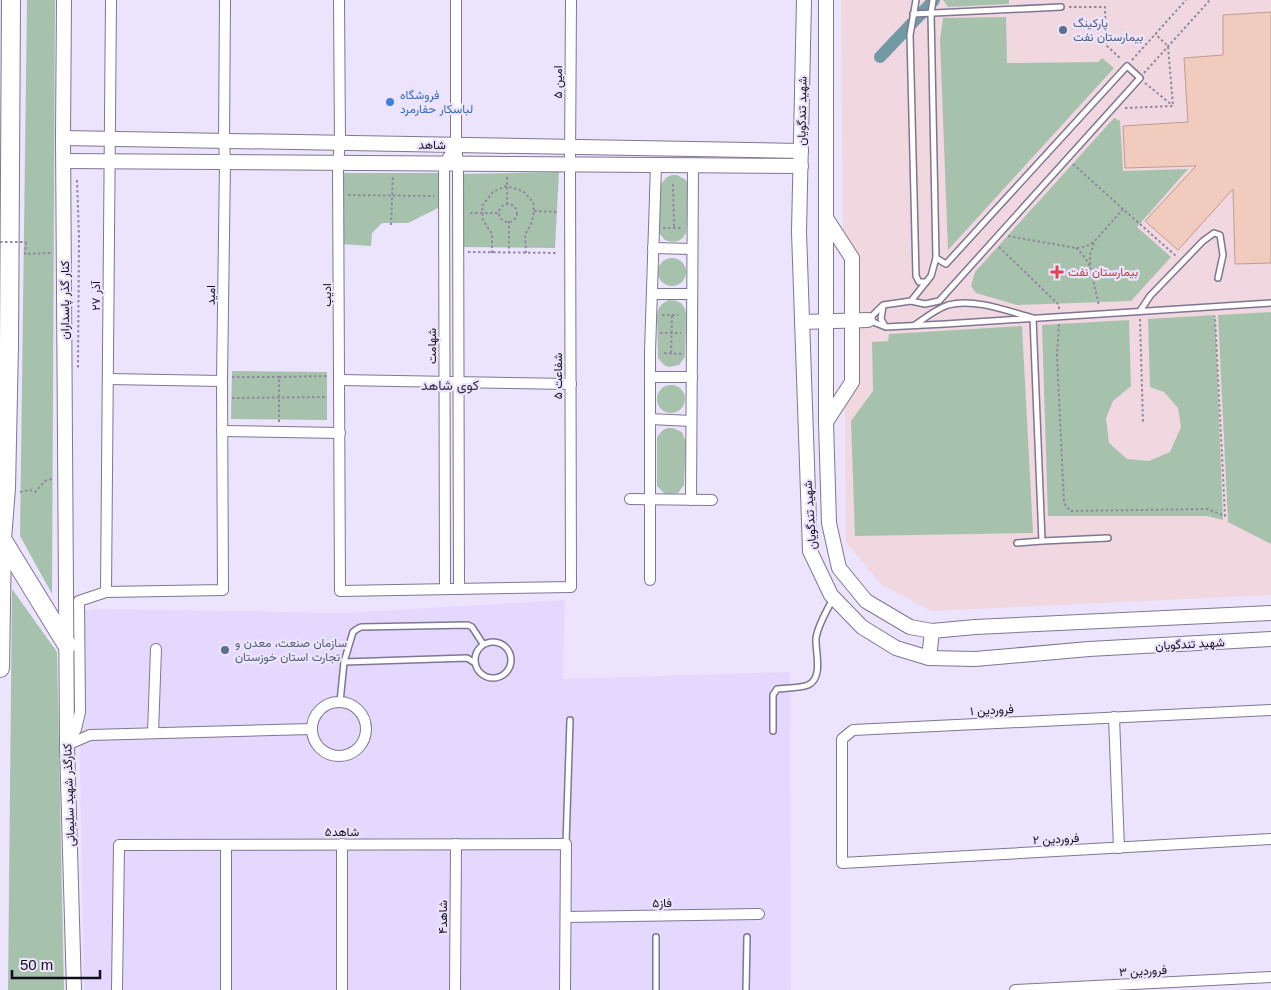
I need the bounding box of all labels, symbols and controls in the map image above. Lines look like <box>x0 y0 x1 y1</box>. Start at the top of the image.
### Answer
place label: پارکینگ بیمارستان نفت <box>1073 16 1143 45</box>
marker: پارکینگ بیمارستان نفت <box>1057 24 1069 36</box>
street label: امین ۵ <box>551 65 566 99</box>
street label: شهید تندگویان <box>794 76 811 146</box>
place label: فروشگاه لباسکار حفارمرد <box>400 88 473 117</box>
marker: فروشگاه لباسکار حفارمرد <box>384 96 396 108</box>
street label: شاهد <box>418 138 446 152</box>
street label: کنار گذر پاسداران <box>58 261 73 339</box>
marker: بیمارستان نفت <box>1050 265 1064 279</box>
place label: بیمارستان نفت <box>1068 265 1138 280</box>
street label: آذر ۲۷ <box>89 280 104 311</box>
street label: ادیب <box>320 283 334 307</box>
street label: امید <box>204 285 218 305</box>
street label: شهامت <box>425 328 440 364</box>
street label: شفاعت ۵ <box>551 353 565 399</box>
district label: کوی شاهد <box>421 377 479 394</box>
street label: شهید تندگویان <box>801 480 820 550</box>
street label: شهید تندگویان <box>1155 635 1225 654</box>
place label: سازمان صنعت، معدن و تجارت استان خوزستان <box>235 636 347 665</box>
marker: سازمان صنعت، معدن و تجارت استان خوزستان <box>219 644 231 656</box>
street label: فروردین ۱ <box>970 702 1014 719</box>
street label: کنارگذر شهید سلیمانی <box>60 743 79 847</box>
street label: شاهد۵ <box>325 825 359 839</box>
street label: فروردین ۲ <box>1032 831 1080 848</box>
street label: فاز۵ <box>652 896 672 911</box>
street label: شاهد۴ <box>436 900 450 934</box>
scale bar <box>12 948 100 980</box>
text: 50 m <box>20 956 53 973</box>
street label: فروردین ۳ <box>1119 963 1168 980</box>

